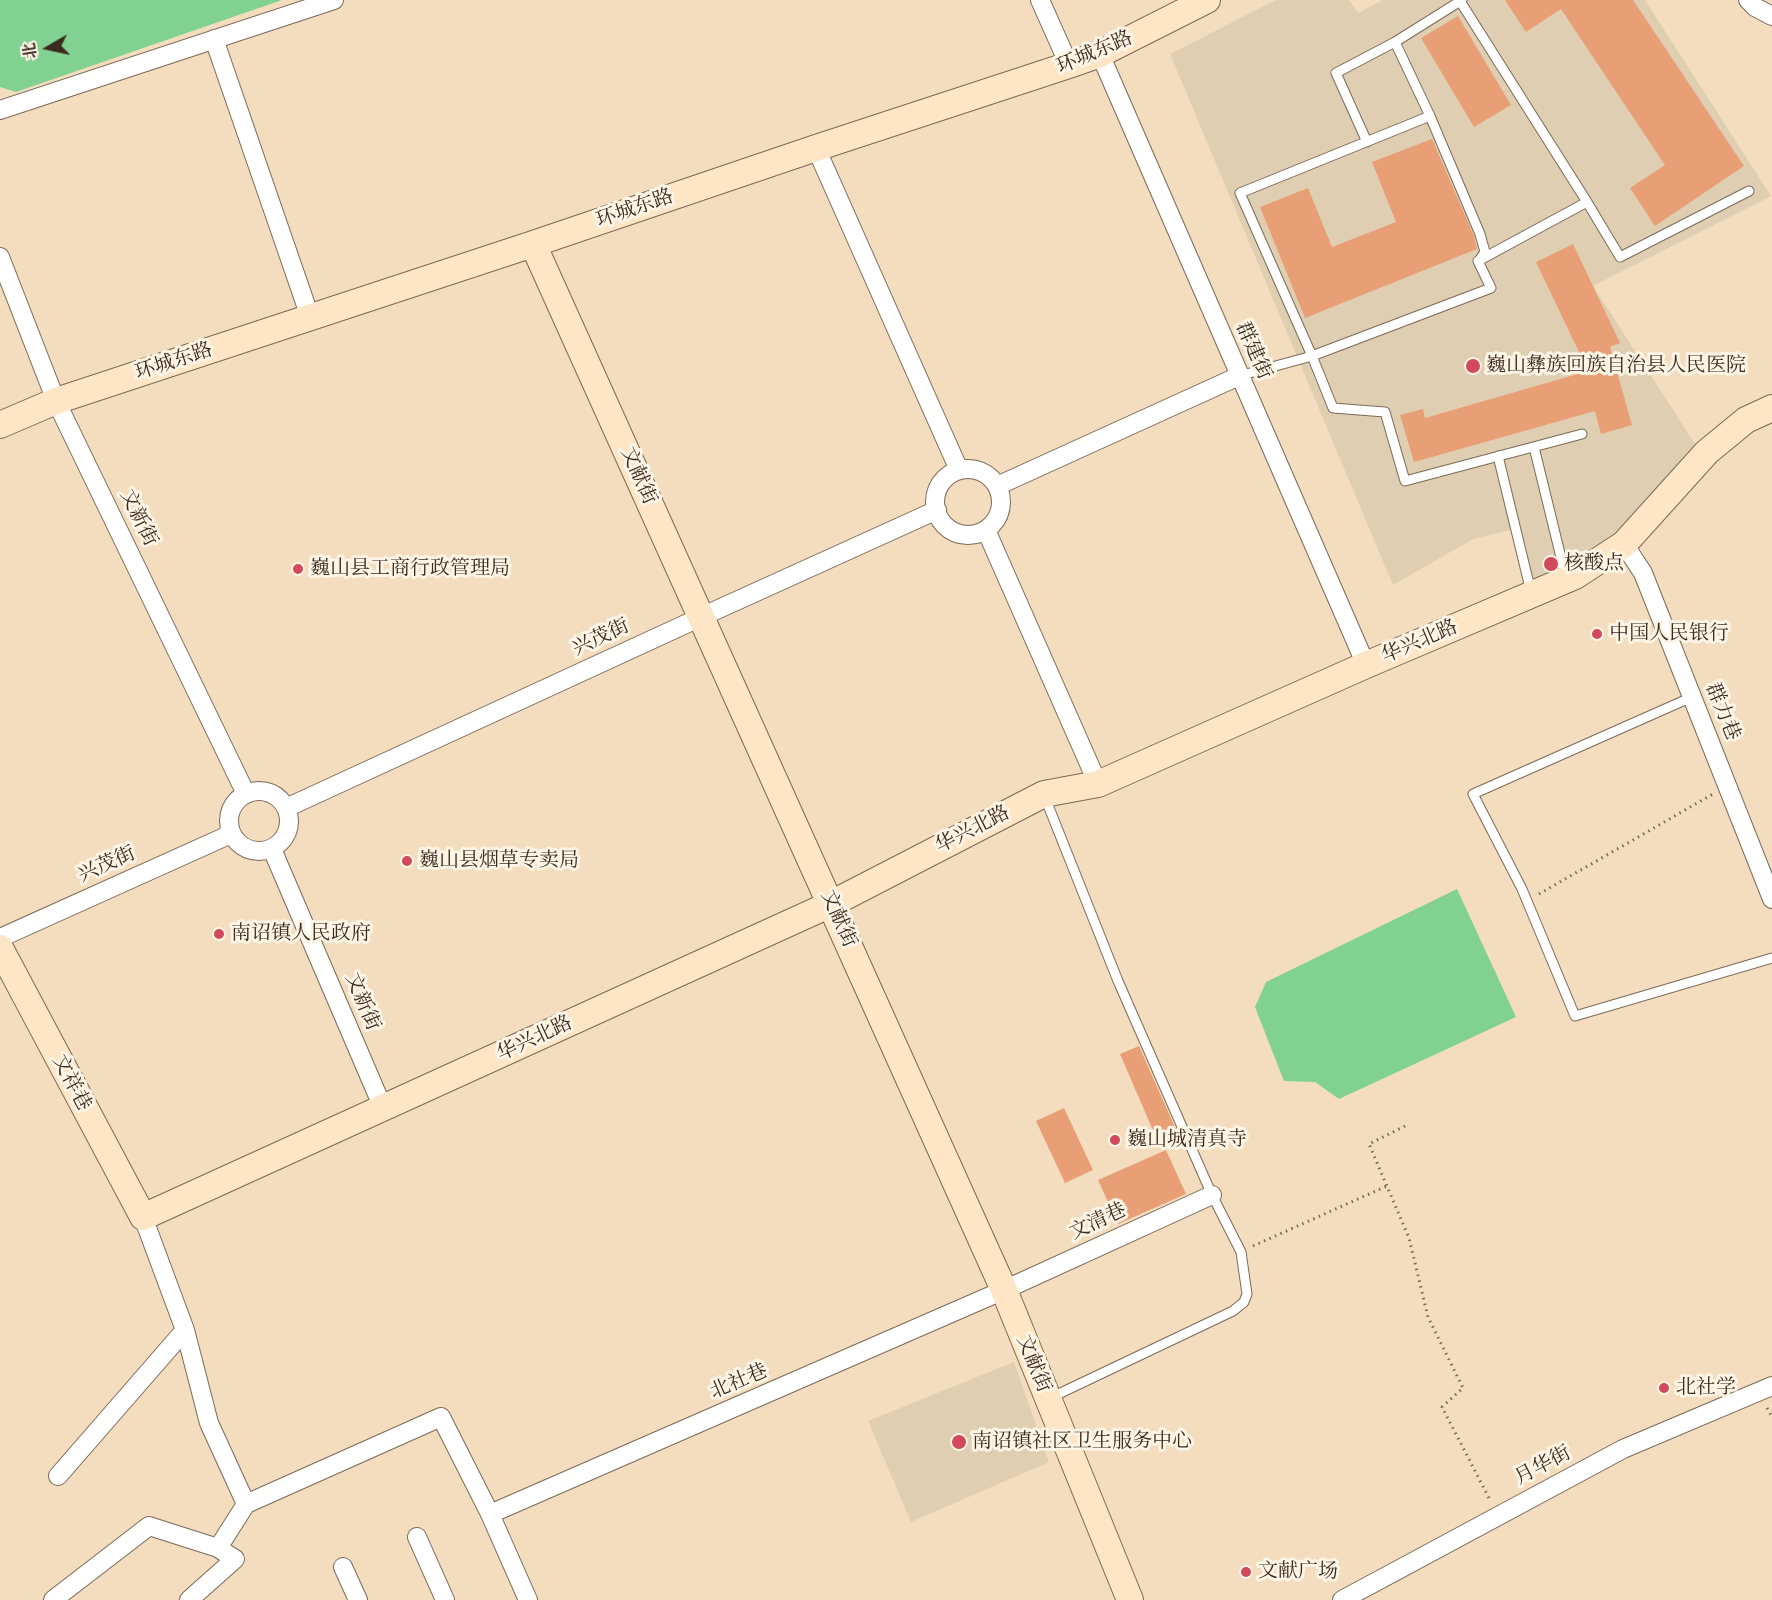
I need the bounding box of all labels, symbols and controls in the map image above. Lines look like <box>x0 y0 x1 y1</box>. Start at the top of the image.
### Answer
north arrow <box>18 18 78 78</box>
street label: 环城东路 <box>1053 26 1137 80</box>
text: 北 <box>19 42 40 60</box>
street label: 环城东路 <box>593 185 677 233</box>
street label: 群建街 <box>1230 319 1276 383</box>
street label: 环城东路 <box>132 338 216 386</box>
place label: 巍山彝族回族自治县人民医院 <box>1486 354 1746 378</box>
marker: 巍山彝族回族自治县人民医院 <box>1464 357 1482 375</box>
street label: 文献街 <box>615 444 661 508</box>
street label: 文新街 <box>114 486 162 550</box>
place label: 核酸点 <box>1564 552 1624 576</box>
marker: 核酸点 <box>1542 555 1560 573</box>
place label: 巍山县工商行政管理局 <box>310 557 510 581</box>
marker: 巍山县工商行政管理局 <box>291 562 305 576</box>
street label: 兴茂街 <box>569 614 633 662</box>
street label: 华兴北路 <box>1378 615 1462 669</box>
place label: 中国人民银行 <box>1609 622 1729 646</box>
marker: 中国人民银行 <box>1590 627 1604 641</box>
street label: 群力巷 <box>1700 680 1744 744</box>
street label: 华兴北路 <box>932 801 1014 859</box>
street label: 兴茂街 <box>75 842 139 888</box>
place label: 巍山县烟草专卖局 <box>419 849 579 873</box>
marker: 巍山县烟草专卖局 <box>400 854 414 868</box>
street label: 文献街 <box>815 887 861 951</box>
place label: 南诏镇人民政府 <box>231 922 371 946</box>
marker: 南诏镇人民政府 <box>212 927 226 941</box>
street label: 文新街 <box>339 970 385 1034</box>
street label: 华兴北路 <box>494 1011 576 1067</box>
street label: 文祥巷 <box>46 1051 96 1115</box>
place label: 巍山城清真寺 <box>1127 1128 1247 1152</box>
marker: 巍山城清真寺 <box>1108 1133 1122 1147</box>
street label: 文清巷 <box>1066 1198 1130 1246</box>
street label: 文献街 <box>1011 1332 1055 1396</box>
street label: 北社巷 <box>707 1359 771 1405</box>
place label: 北社学 <box>1676 1376 1736 1400</box>
marker: 北社学 <box>1657 1381 1671 1395</box>
place label: 南诏镇社区卫生服务中心 <box>972 1430 1192 1454</box>
marker: 南诏镇社区卫生服务中心 <box>950 1433 968 1451</box>
street label: 月华街 <box>1511 1441 1575 1491</box>
place label: 文献广场 <box>1258 1560 1338 1584</box>
marker: 文献广场 <box>1239 1565 1253 1579</box>

